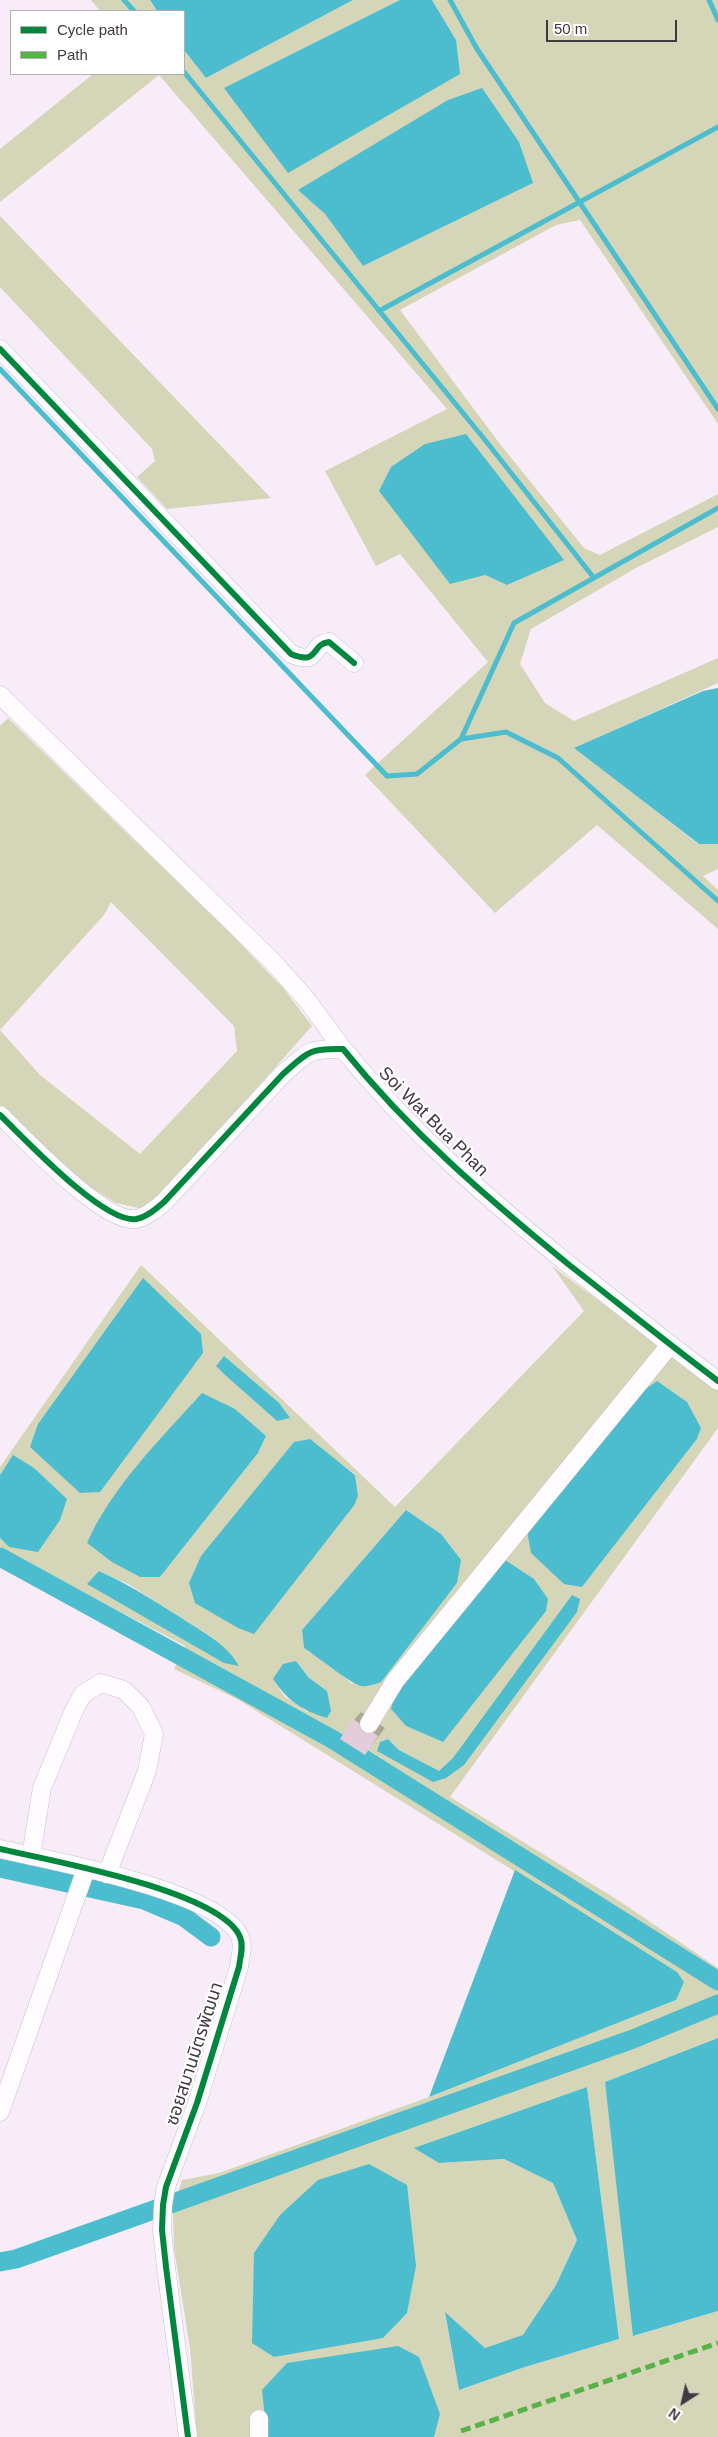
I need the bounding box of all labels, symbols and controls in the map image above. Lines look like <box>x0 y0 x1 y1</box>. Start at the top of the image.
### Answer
legend <box>10 10 185 75</box>
scale bar <box>548 10 679 42</box>
text: 50 m <box>554 20 587 37</box>
text: Cycle path <box>57 21 128 38</box>
text: Path <box>57 46 88 63</box>
street label: Soi Wat Bua Phan <box>374 1063 492 1181</box>
street label: ซอยสมานมิตรพัฒนา <box>162 1980 228 2128</box>
north arrow <box>658 2377 708 2427</box>
text: N <box>666 2405 683 2424</box>

